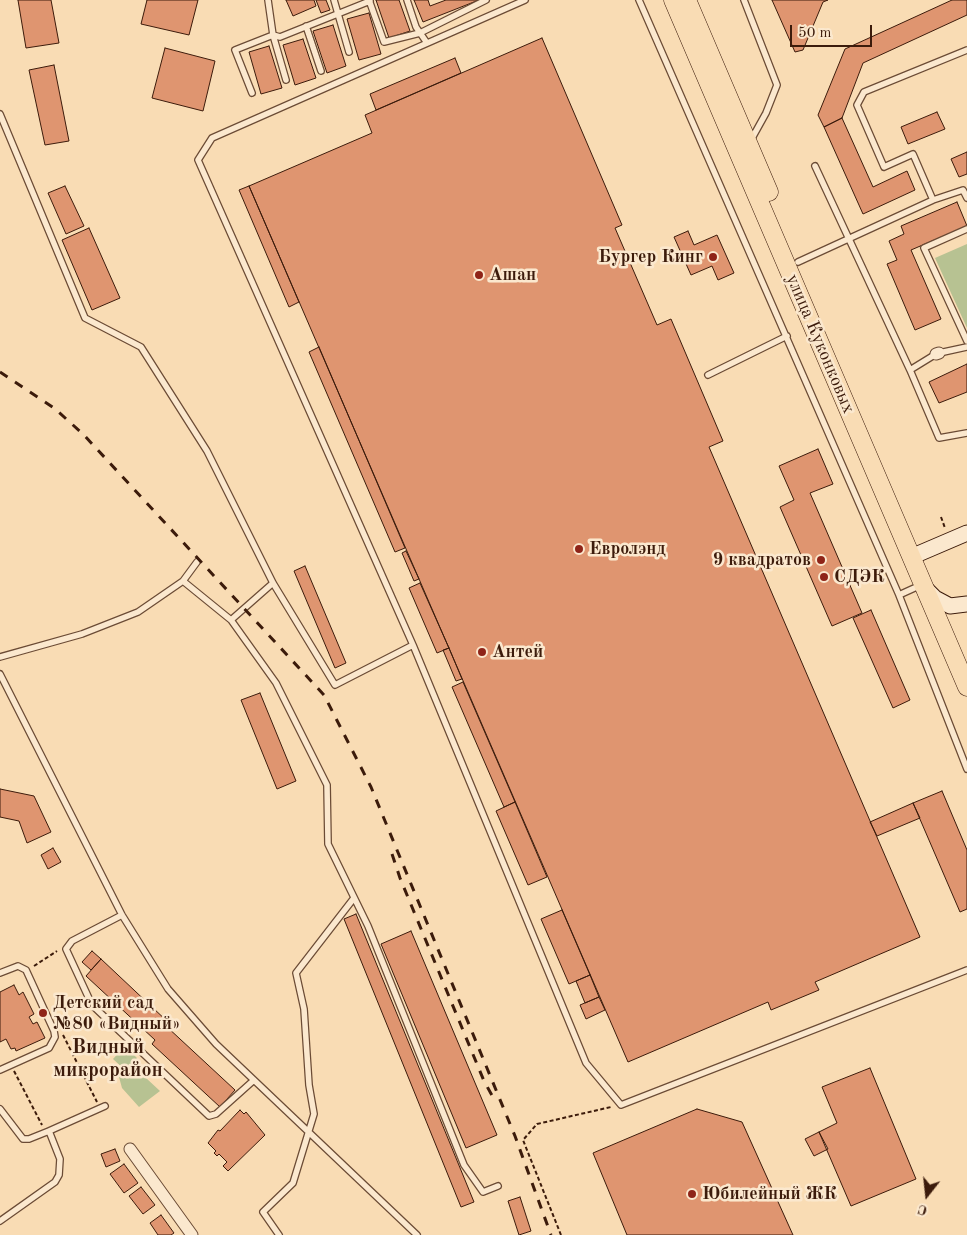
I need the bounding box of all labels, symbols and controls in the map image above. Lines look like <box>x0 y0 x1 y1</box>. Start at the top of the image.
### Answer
scale bar <box>792 15 874 47</box>
text: 50 m <box>798 26 832 41</box>
place label: Бургер Кинг <box>598 246 703 268</box>
marker: Бургер Кинг <box>707 251 719 263</box>
place label: Ашан <box>489 264 536 286</box>
marker: Ашан <box>473 269 485 281</box>
street label: улица Куконковых <box>781 271 859 417</box>
place label: Евролэнд <box>589 538 666 560</box>
marker: Евролэнд <box>573 543 585 555</box>
place label: 9 квадратов <box>713 549 811 571</box>
marker: 9 квадратов <box>815 554 827 566</box>
place label: СДЭК <box>834 566 884 588</box>
marker: СДЭК <box>818 571 830 583</box>
place label: Антей <box>492 641 543 663</box>
marker: Антей <box>476 646 488 658</box>
place label: Детский сад №80 «Видный» <box>53 992 181 1034</box>
marker: Детский сад №80 «Видный» <box>37 1007 49 1019</box>
district label: Видный микрорайон <box>53 1036 163 1083</box>
north arrow <box>902 1170 952 1220</box>
place label: Юбилейный ЖК <box>702 1183 837 1205</box>
marker: Юбилейный ЖК <box>686 1188 698 1200</box>
text: С <box>916 1201 929 1217</box>

